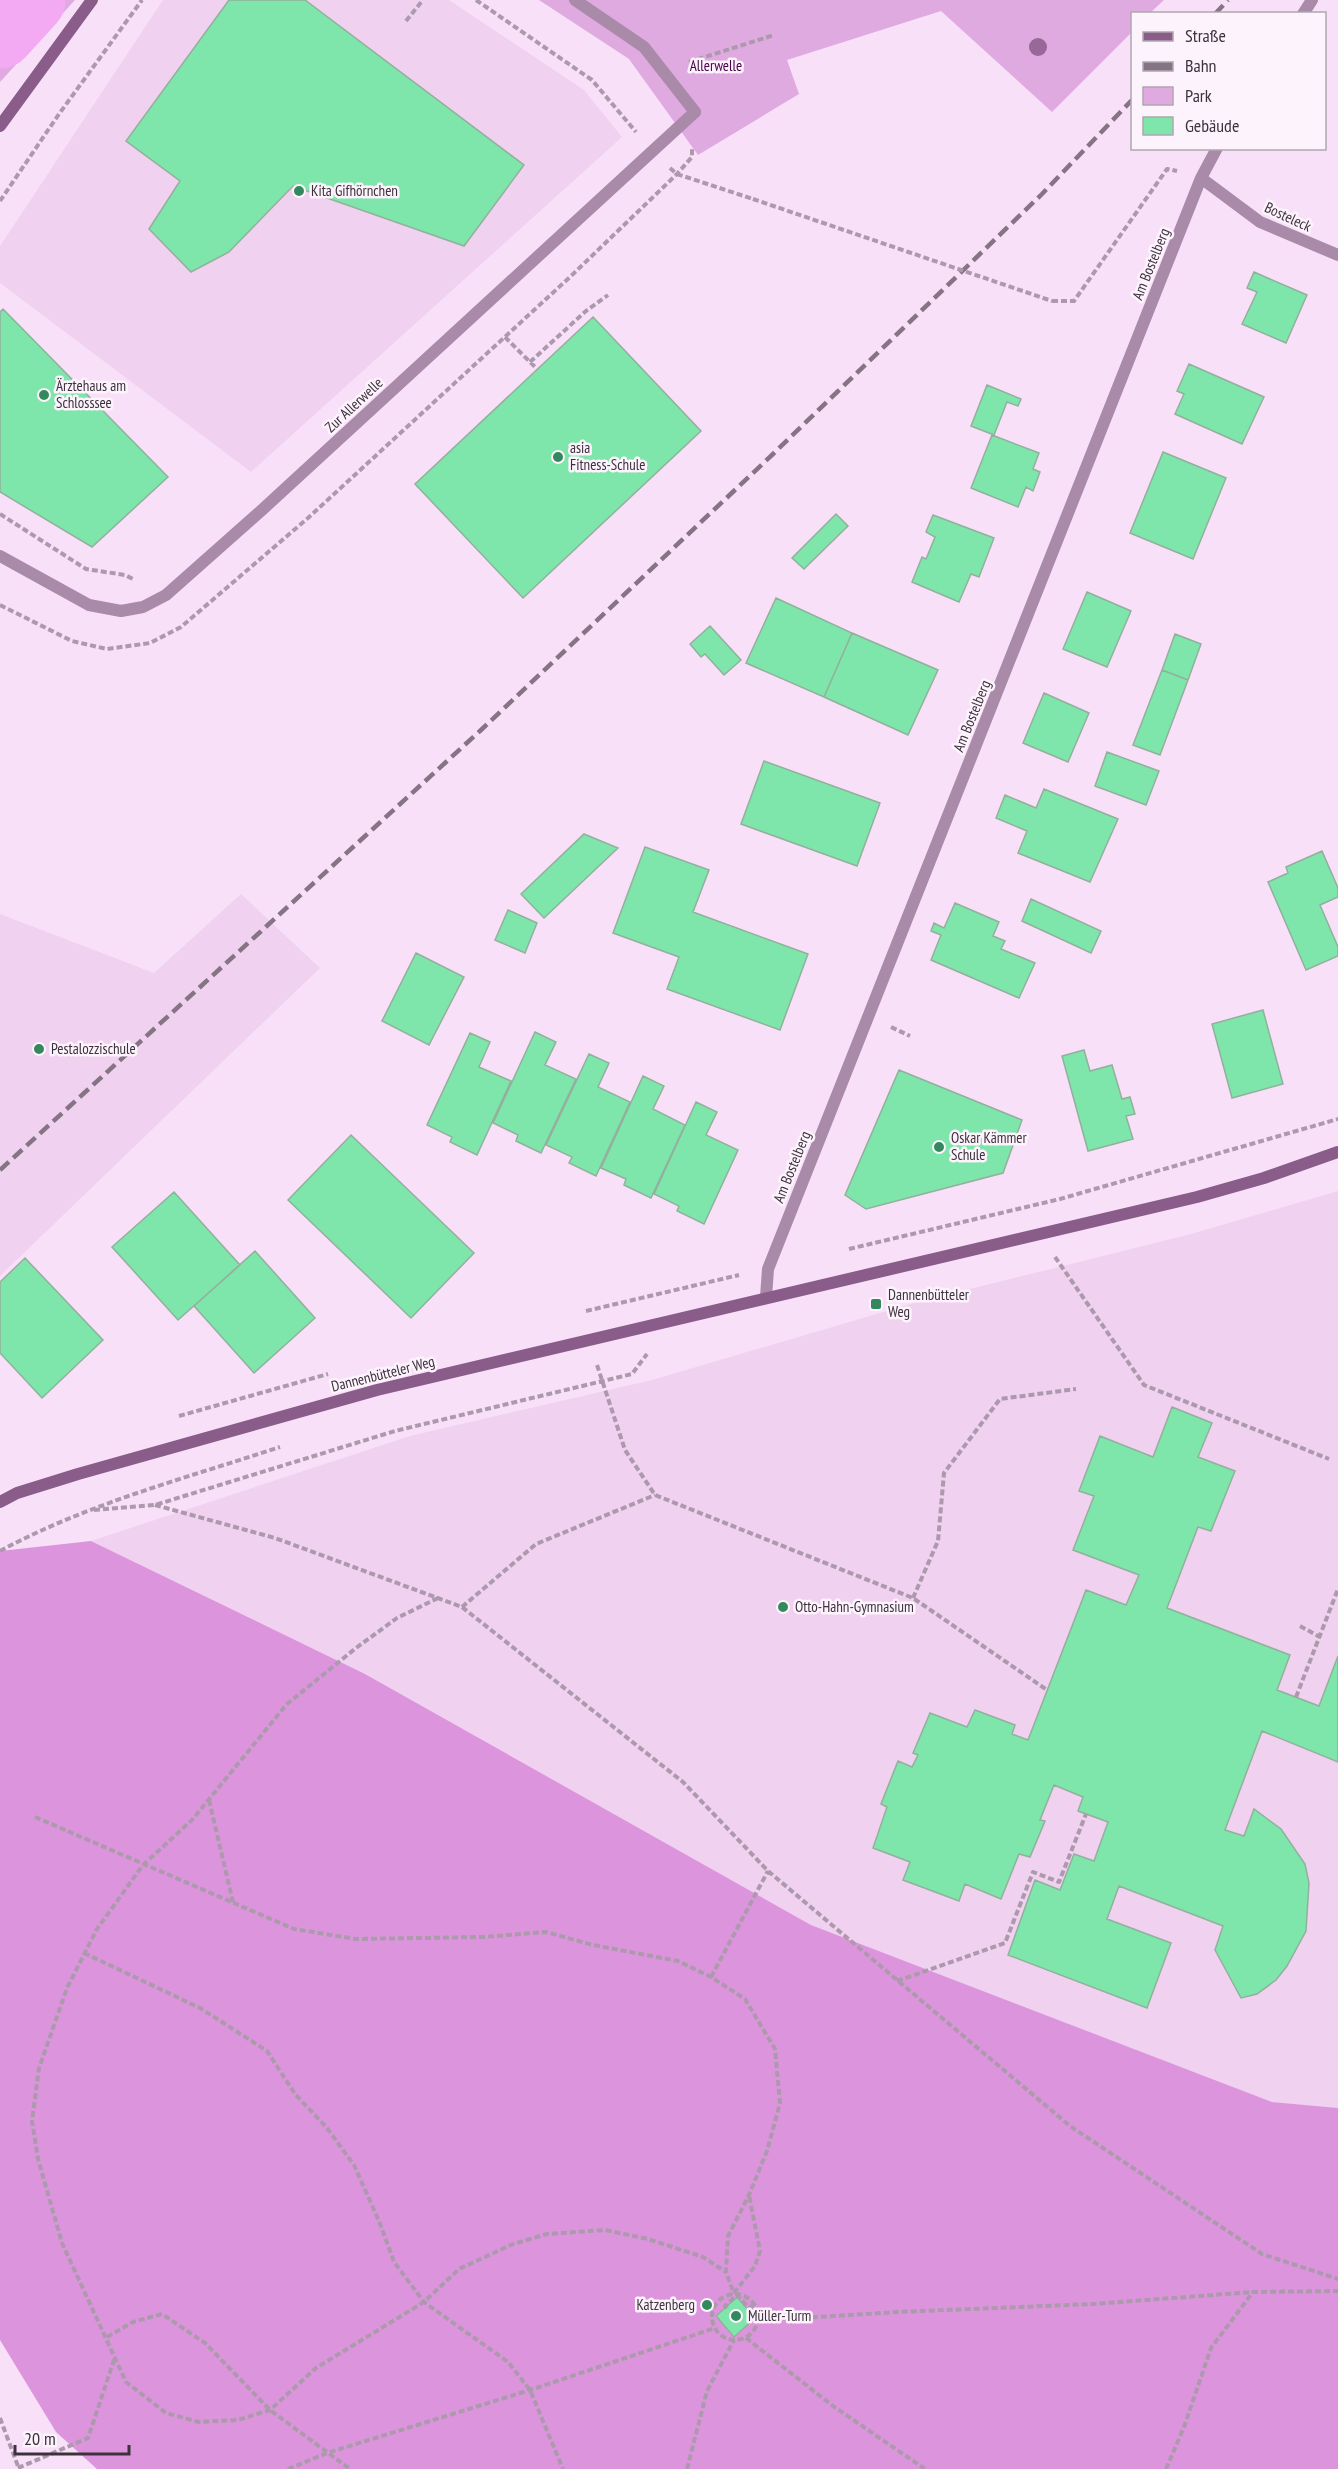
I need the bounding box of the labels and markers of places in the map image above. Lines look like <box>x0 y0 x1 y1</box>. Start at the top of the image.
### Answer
place label: Kita Gifhörnchen <box>311 181 398 200</box>
marker: Kita Gifhörnchen <box>292 184 306 198</box>
place label: Ärztehaus am Schlosssee <box>56 376 126 412</box>
marker: Ärztehaus am Schlosssee <box>37 388 51 402</box>
place label: asia Fitness-Schule <box>570 438 645 474</box>
marker: asia Fitness-Schule <box>551 450 565 464</box>
place label: Pestalozzischule <box>51 1039 136 1058</box>
marker: Pestalozzischule <box>32 1042 46 1056</box>
place label: Oskar Kämmer Schule <box>951 1128 1028 1164</box>
marker: Oskar Kämmer Schule <box>932 1140 946 1154</box>
place label: Dannenbütteler Weg <box>888 1285 970 1321</box>
marker: Dannenbütteler Weg <box>869 1297 883 1311</box>
place label: Otto-Hahn-Gymnasium <box>795 1597 914 1616</box>
marker: Otto-Hahn-Gymnasium <box>776 1600 790 1614</box>
place label: Katzenberg <box>636 2295 695 2314</box>
marker: Katzenberg <box>700 2298 714 2312</box>
place label: Müller-Turm <box>748 2306 811 2325</box>
marker: Müller-Turm <box>729 2309 743 2323</box>

